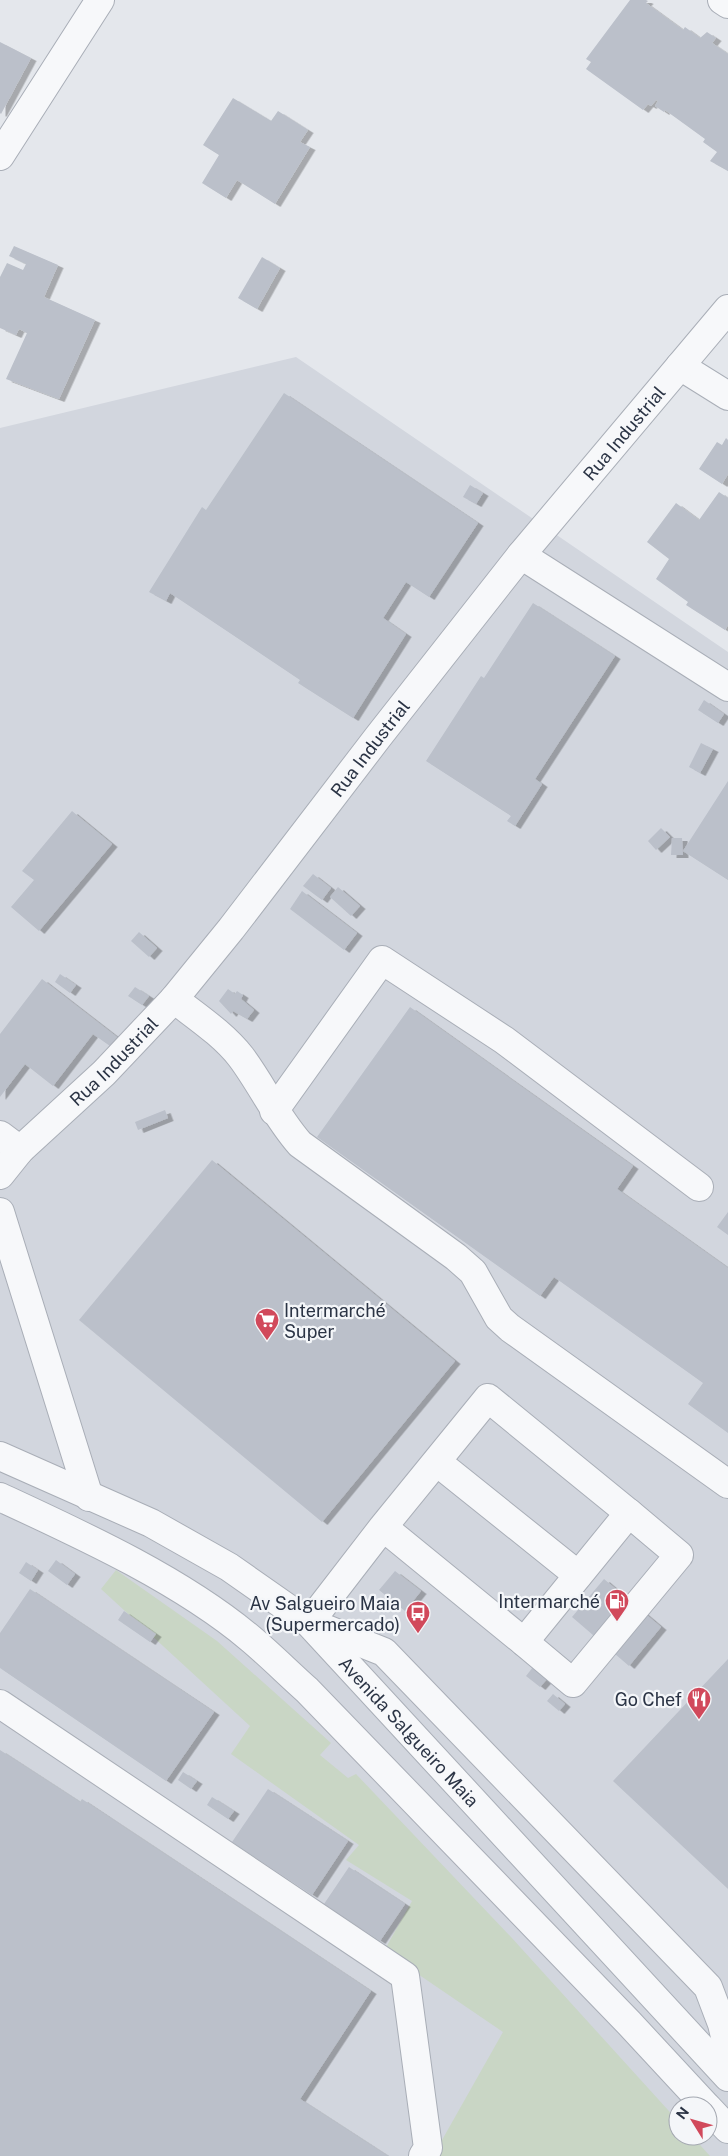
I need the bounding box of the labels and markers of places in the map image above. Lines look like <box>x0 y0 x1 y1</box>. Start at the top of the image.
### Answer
place label: Intermarché Super <box>284 1300 386 1342</box>
supermarket icon: Intermarché Super <box>254 1307 280 1341</box>
fuel station icon: Intermarché <box>604 1588 630 1622</box>
place label: Intermarché <box>498 1591 600 1612</box>
place label: Av Salgueiro Maia (Supermercado) <box>250 1593 400 1635</box>
bus stop icon: Av Salgueiro Maia (Supermercado) <box>405 1600 431 1634</box>
restaurant icon: Go Chef <box>686 1686 712 1720</box>
place label: Go Chef <box>615 1689 682 1710</box>

